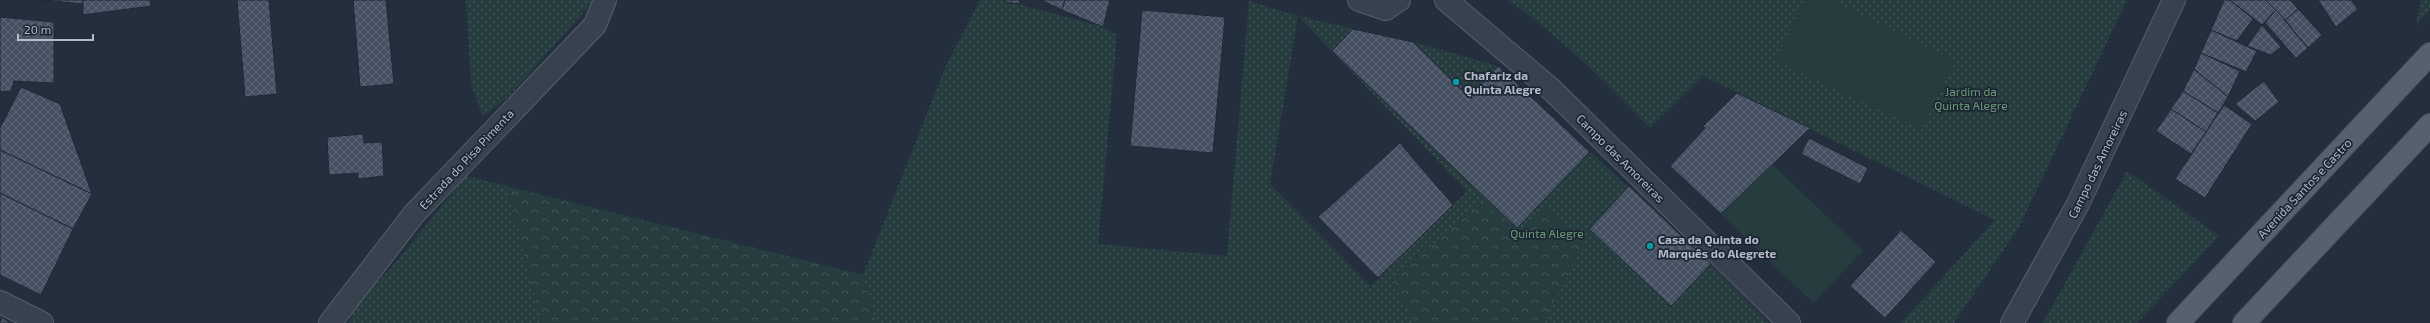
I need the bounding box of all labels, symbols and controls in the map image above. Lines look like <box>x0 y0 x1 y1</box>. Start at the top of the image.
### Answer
scale bar <box>18 16 93 42</box>
text: 20 m <box>24 22 51 36</box>
place label: Chafariz da Quinta Alegre <box>1464 68 1542 97</box>
marker: Chafariz da Quinta Alegre <box>1451 77 1461 87</box>
park label: Jardim da Quinta Alegre <box>1934 84 2008 113</box>
street label: Estrada do Pisa Pimenta <box>416 106 516 212</box>
street label: Campo das Amoreiras <box>2065 108 2129 220</box>
street label: Campo das Amoreiras <box>1574 111 1668 205</box>
street label: Avenida Santos e Castro <box>2254 135 2354 241</box>
park label: Quinta Alegre <box>1510 226 1584 241</box>
place label: Casa da Quinta do Marquês do Alegrete <box>1658 232 1777 260</box>
marker: Casa da Quinta do Marquês do Alegrete <box>1645 241 1655 251</box>

